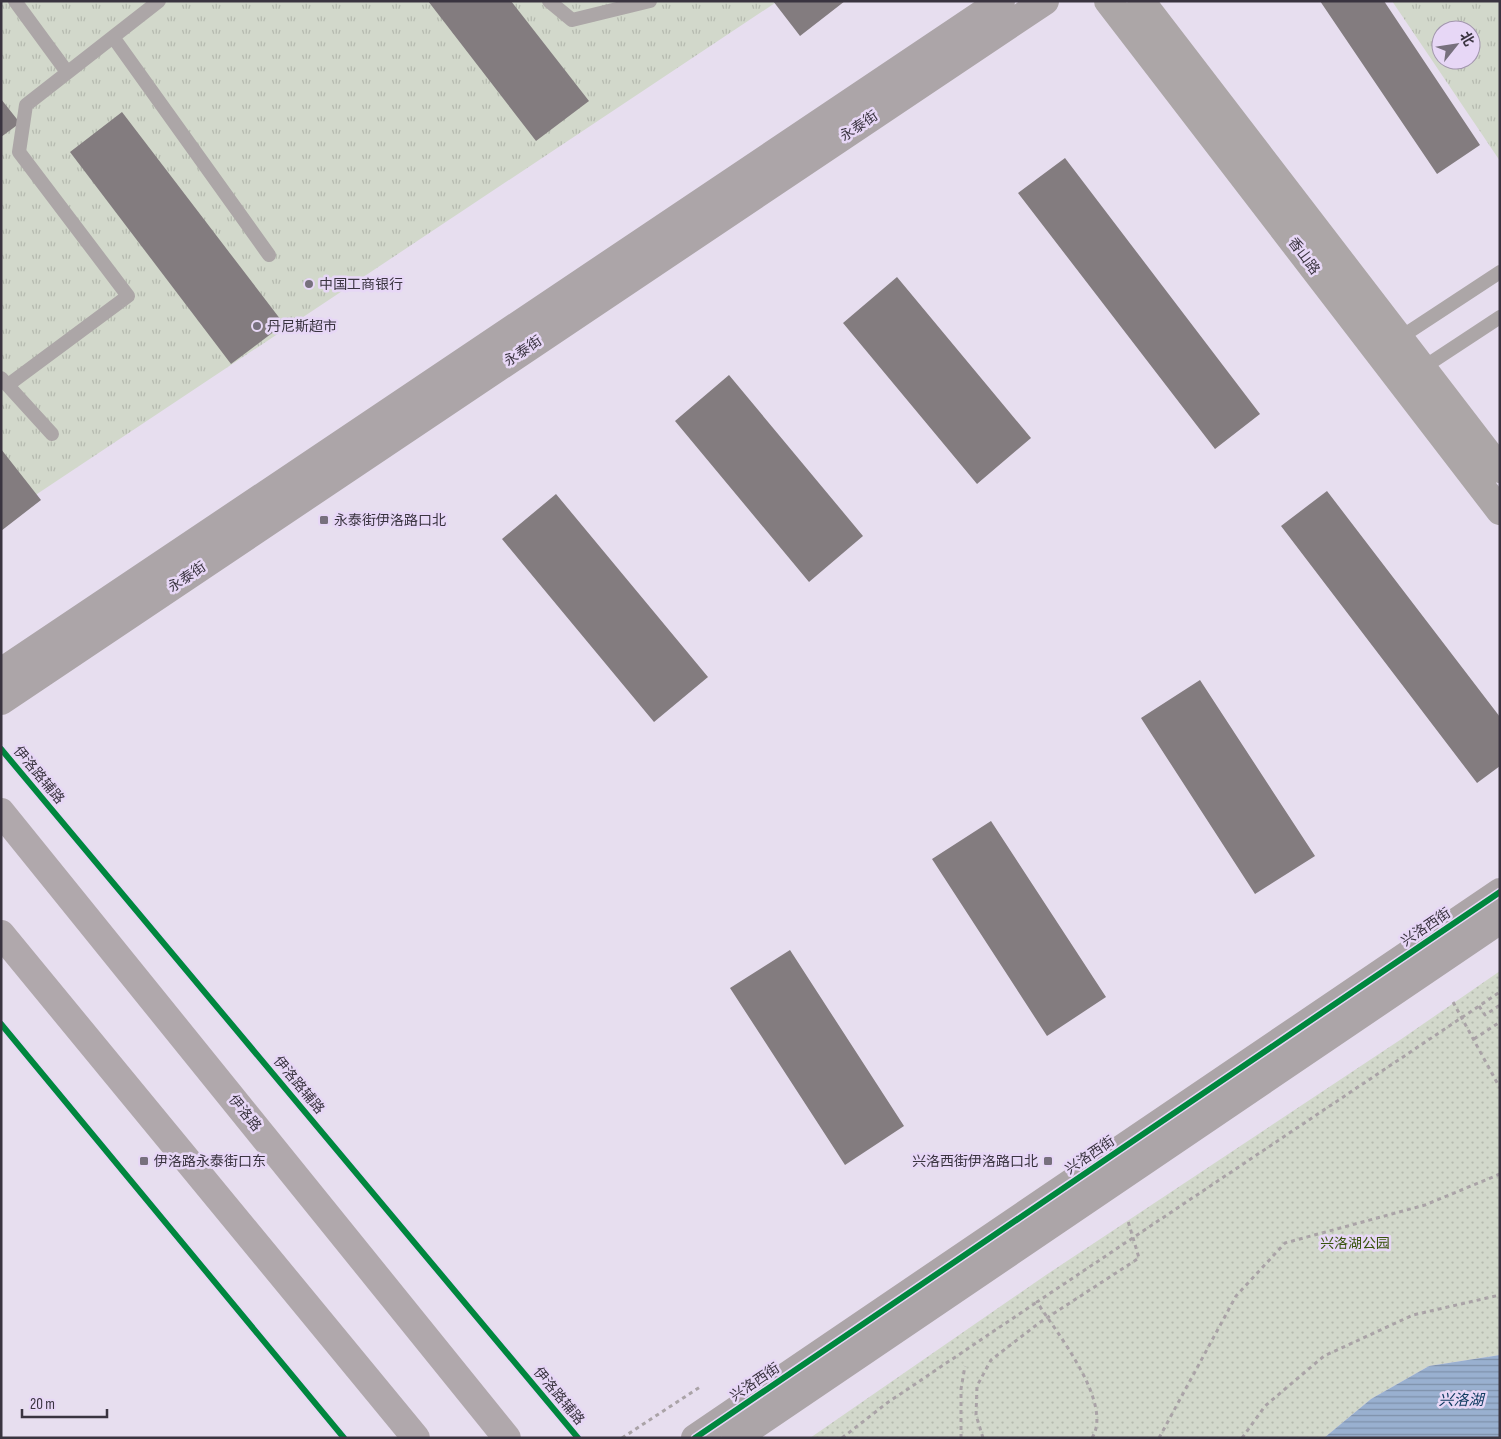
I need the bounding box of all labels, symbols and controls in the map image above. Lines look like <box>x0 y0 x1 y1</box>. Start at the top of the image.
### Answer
north arrow <box>1431 20 1481 70</box>
text: 北 <box>1456 28 1478 49</box>
street label: 永泰街 <box>837 107 881 145</box>
street label: 香山路 <box>1285 234 1323 278</box>
place label: 中国工商银行 <box>319 276 403 293</box>
marker: 中国工商银行 <box>303 278 315 290</box>
place label: 丹尼斯超市 <box>267 318 337 335</box>
marker: 丹尼斯超市 <box>251 320 263 332</box>
street label: 永泰街 <box>501 332 545 370</box>
place label: 永泰街伊洛路口北 <box>334 512 446 529</box>
marker: 永泰街伊洛路口北 <box>318 514 330 526</box>
street label: 永泰街 <box>165 558 209 596</box>
street label: 伊洛路辅路 <box>10 743 68 807</box>
street label: 兴洛西街 <box>1398 904 1454 950</box>
street label: 伊洛路辅路 <box>270 1053 328 1117</box>
street label: 伊洛路 <box>225 1091 265 1135</box>
street label: 兴洛西街 <box>1062 1132 1118 1178</box>
place label: 伊洛路永泰街口东 <box>154 1153 266 1170</box>
place label: 兴洛西街伊洛路口北 <box>912 1153 1038 1170</box>
marker: 伊洛路永泰街口东 <box>138 1155 150 1167</box>
marker: 兴洛西街伊洛路口北 <box>1042 1155 1054 1167</box>
park label: 兴洛湖公园 <box>1320 1235 1390 1252</box>
street label: 兴洛西街 <box>727 1359 783 1405</box>
street label: 伊洛路辅路 <box>530 1364 588 1428</box>
scale bar <box>22 1386 108 1418</box>
water label: 兴洛湖 <box>1438 1391 1485 1410</box>
text: 20 m <box>30 1395 55 1414</box>

